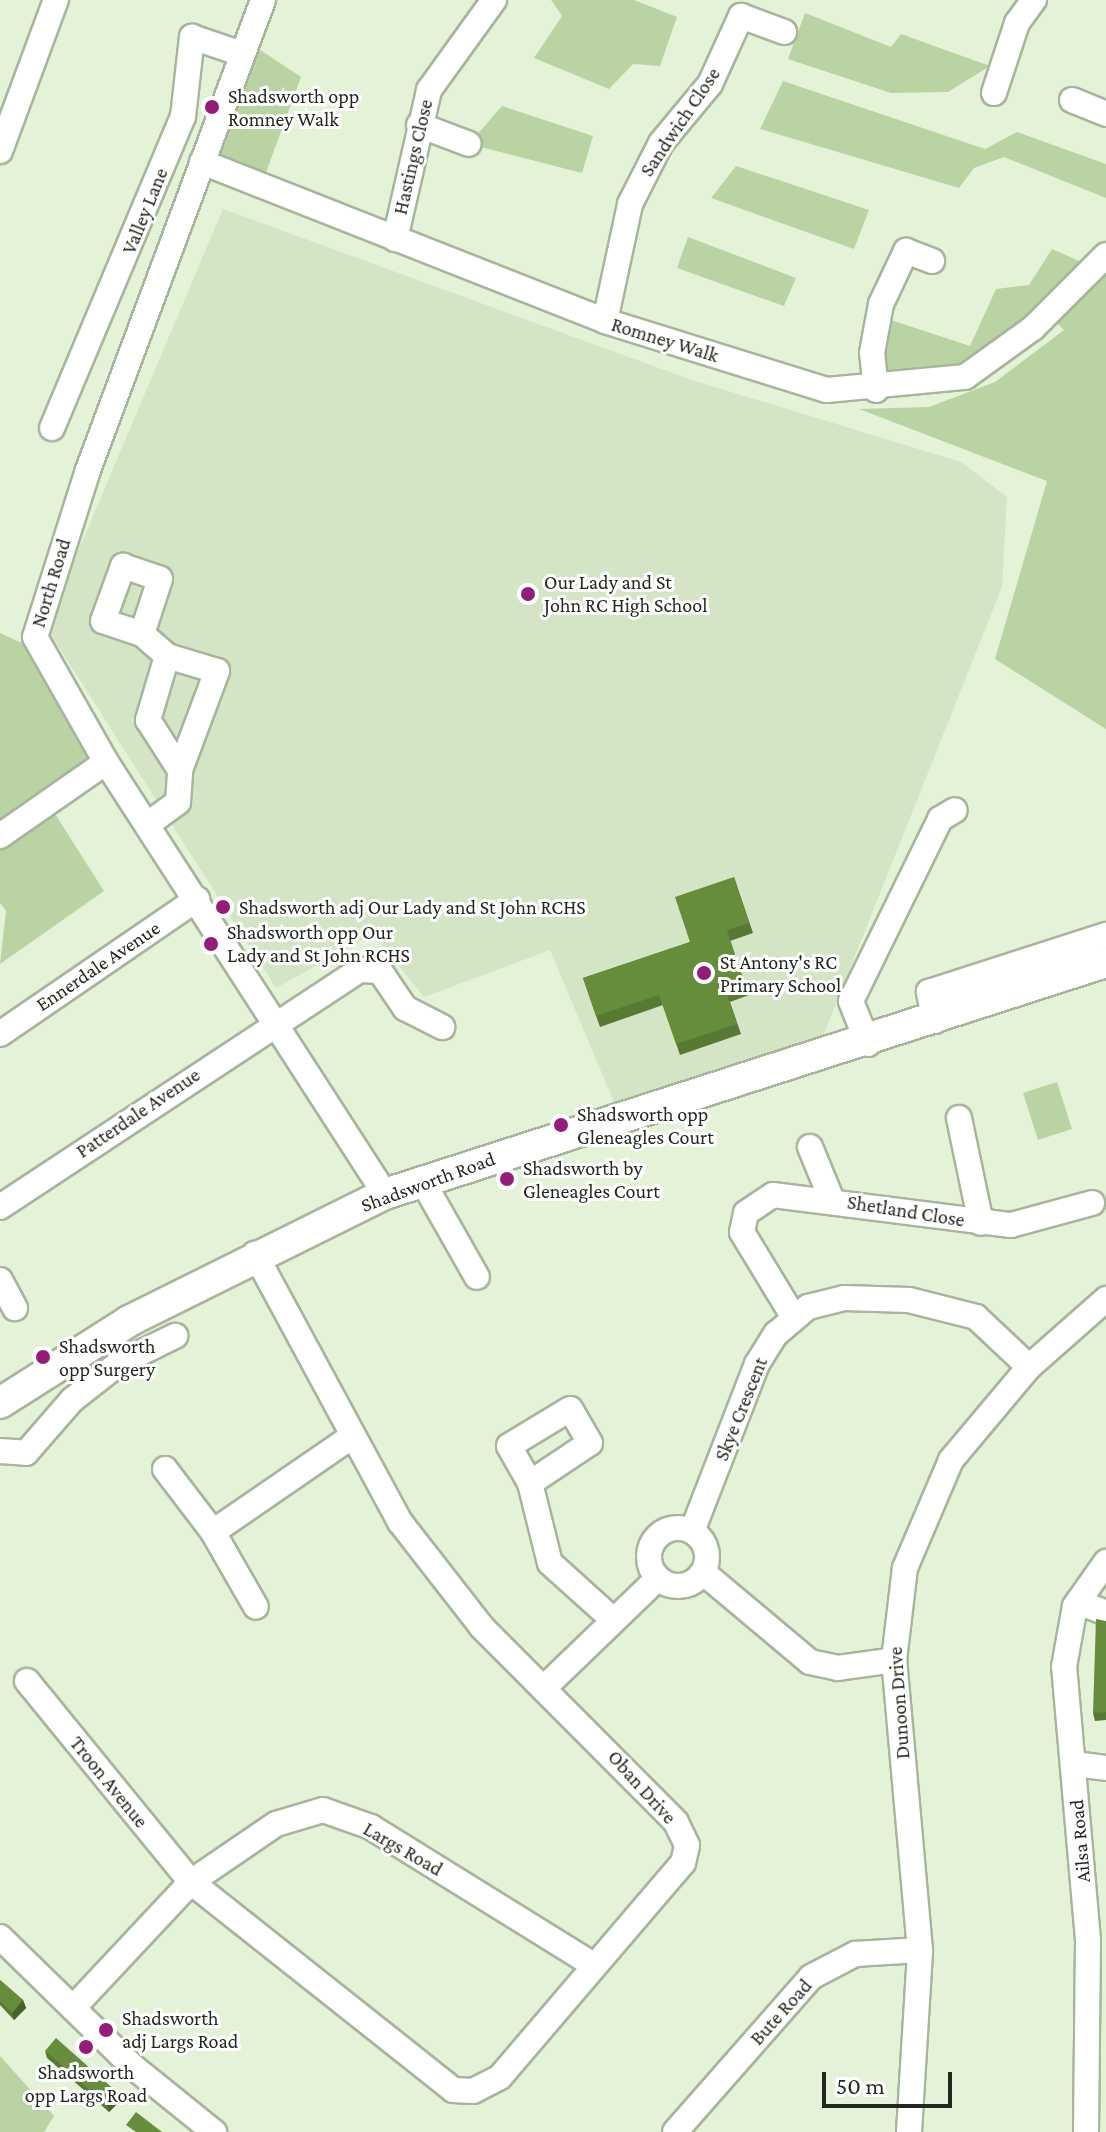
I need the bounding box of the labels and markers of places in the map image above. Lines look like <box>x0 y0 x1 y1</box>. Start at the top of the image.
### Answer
place label: Shadsworth opp Romney Walk <box>228 84 359 131</box>
marker: Shadsworth opp Romney Walk <box>203 98 221 116</box>
place label: Our Lady and St John RC High School <box>544 570 707 617</box>
marker: Our Lady and St John RC High School <box>519 585 537 603</box>
place label: Shadsworth adj Our Lady and St John RCHS <box>239 895 586 919</box>
marker: Shadsworth adj Our Lady and St John RCHS <box>214 898 232 916</box>
place label: Shadsworth opp Our Lady and St John RCHS <box>227 920 410 967</box>
marker: Shadsworth opp Our Lady and St John RCHS <box>202 935 220 953</box>
place label: St Antony's RC Primary School <box>720 950 841 997</box>
marker: St Antony's RC Primary School <box>695 964 713 982</box>
place label: Shadsworth opp Gleneagles Court <box>577 1102 714 1149</box>
marker: Shadsworth opp Gleneagles Court <box>552 1116 570 1134</box>
place label: Shadsworth by Gleneagles Court <box>523 1156 660 1203</box>
marker: Shadsworth by Gleneagles Court <box>498 1170 516 1188</box>
place label: Shadsworth opp Surgery <box>59 1334 156 1381</box>
marker: Shadsworth opp Surgery <box>34 1348 52 1366</box>
place label: Shadsworth adj Largs Road <box>122 2006 238 2053</box>
marker: Shadsworth adj Largs Road <box>97 2021 115 2039</box>
marker: Shadsworth opp Largs Road <box>77 2038 95 2056</box>
place label: Shadsworth opp Largs Road <box>25 2060 147 2107</box>

